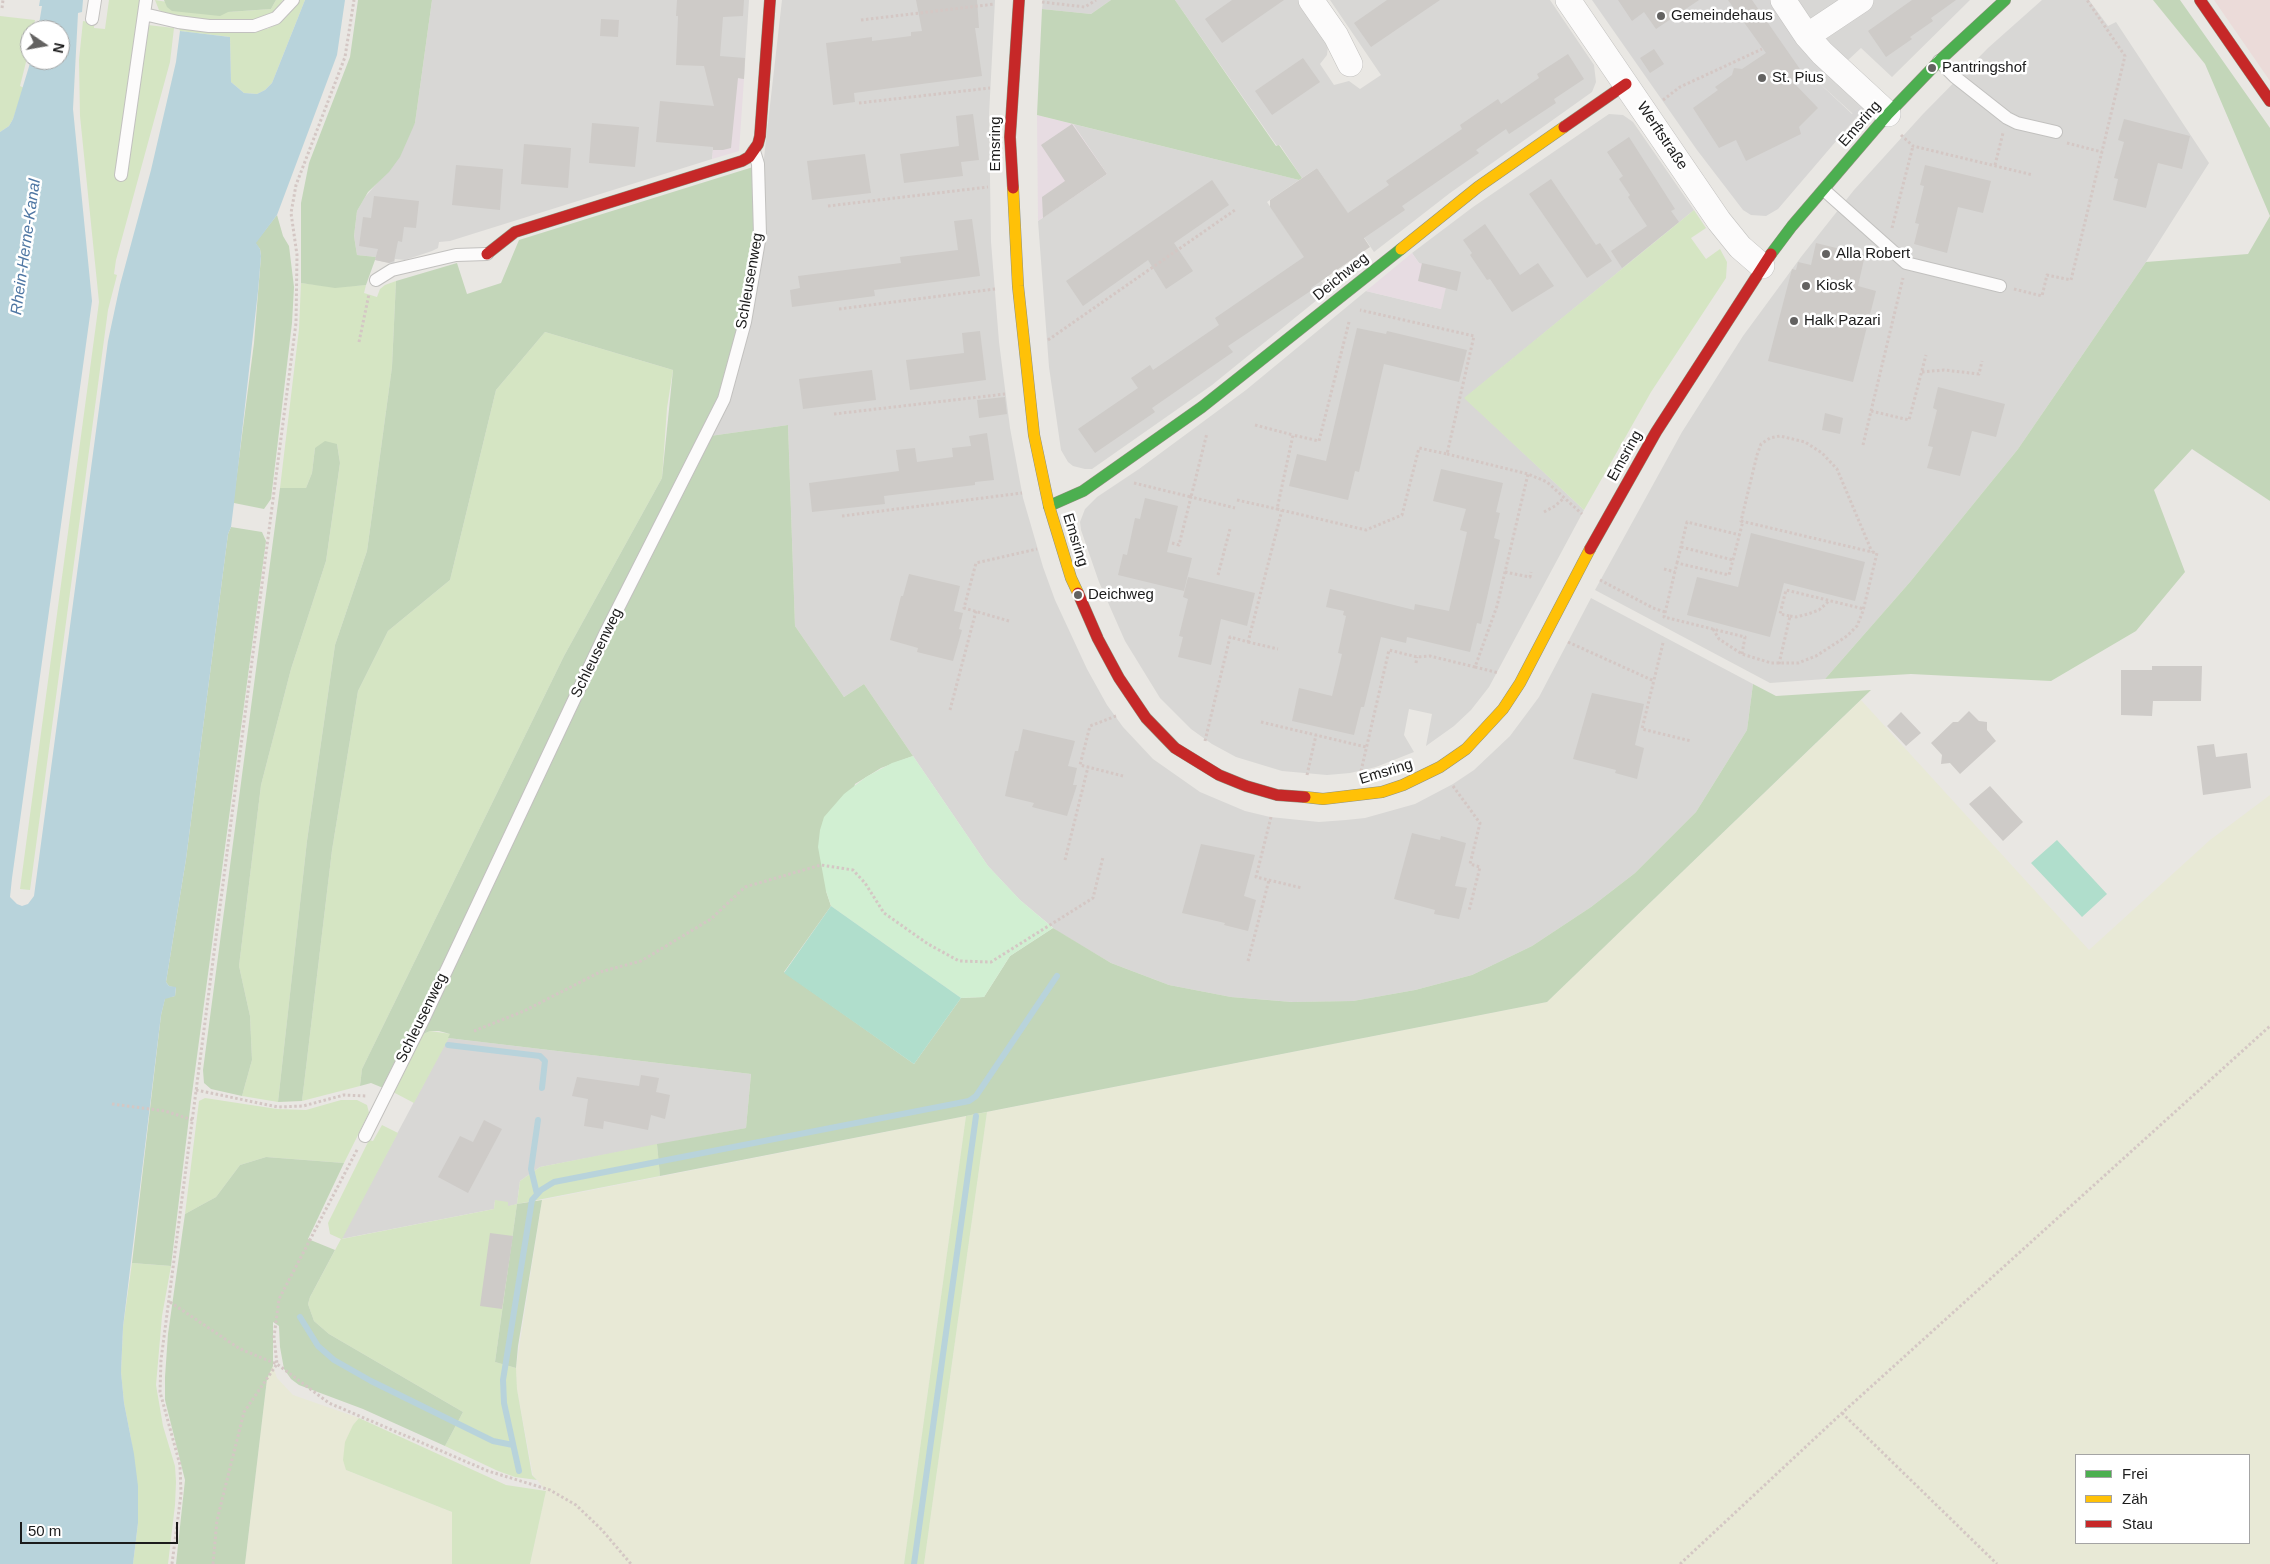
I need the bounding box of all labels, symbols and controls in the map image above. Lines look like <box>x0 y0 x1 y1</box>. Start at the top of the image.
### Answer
place label: Gemeindehaus <box>1671 7 1773 25</box>
marker: Gemeindehaus <box>1655 10 1667 22</box>
north arrow <box>20 20 70 70</box>
text: N <box>50 41 68 55</box>
place label: Pantringshof <box>1942 59 2026 77</box>
marker: Pantringshof <box>1926 62 1938 74</box>
place label: St. Pius <box>1772 69 1824 87</box>
marker: St. Pius <box>1756 72 1768 84</box>
street label: Emsring <box>1835 97 1885 151</box>
street label: Werftstraße <box>1633 99 1691 173</box>
street label: Emsring <box>987 116 1005 172</box>
water label: Rhein-Herne-Kanal <box>7 178 45 316</box>
street label: Schleusenweg <box>733 231 767 331</box>
place label: Alla Robert <box>1836 245 1910 263</box>
marker: Alla Robert <box>1820 248 1832 260</box>
street label: Deichweg <box>1310 249 1372 305</box>
place label: Kiosk <box>1816 277 1853 295</box>
marker: Kiosk <box>1800 280 1812 292</box>
place label: Halk Pazari <box>1804 312 1881 330</box>
marker: Halk Pazari <box>1788 315 1800 327</box>
street label: Emsring <box>1604 428 1646 484</box>
street label: Emsring <box>1058 511 1092 569</box>
place label: Deichweg <box>1088 586 1154 604</box>
marker: Deichweg <box>1072 589 1084 601</box>
street label: Schleusenweg <box>568 605 626 701</box>
street label: Emsring <box>1357 755 1415 789</box>
street label: Schleusenweg <box>393 970 451 1066</box>
legend <box>2075 1454 2250 1544</box>
text: Frei <box>2122 1465 2148 1482</box>
text: Zäh <box>2122 1490 2148 1507</box>
scale bar <box>22 1512 180 1544</box>
text: Stau <box>2122 1515 2153 1532</box>
text: 50 m <box>28 1522 61 1539</box>

